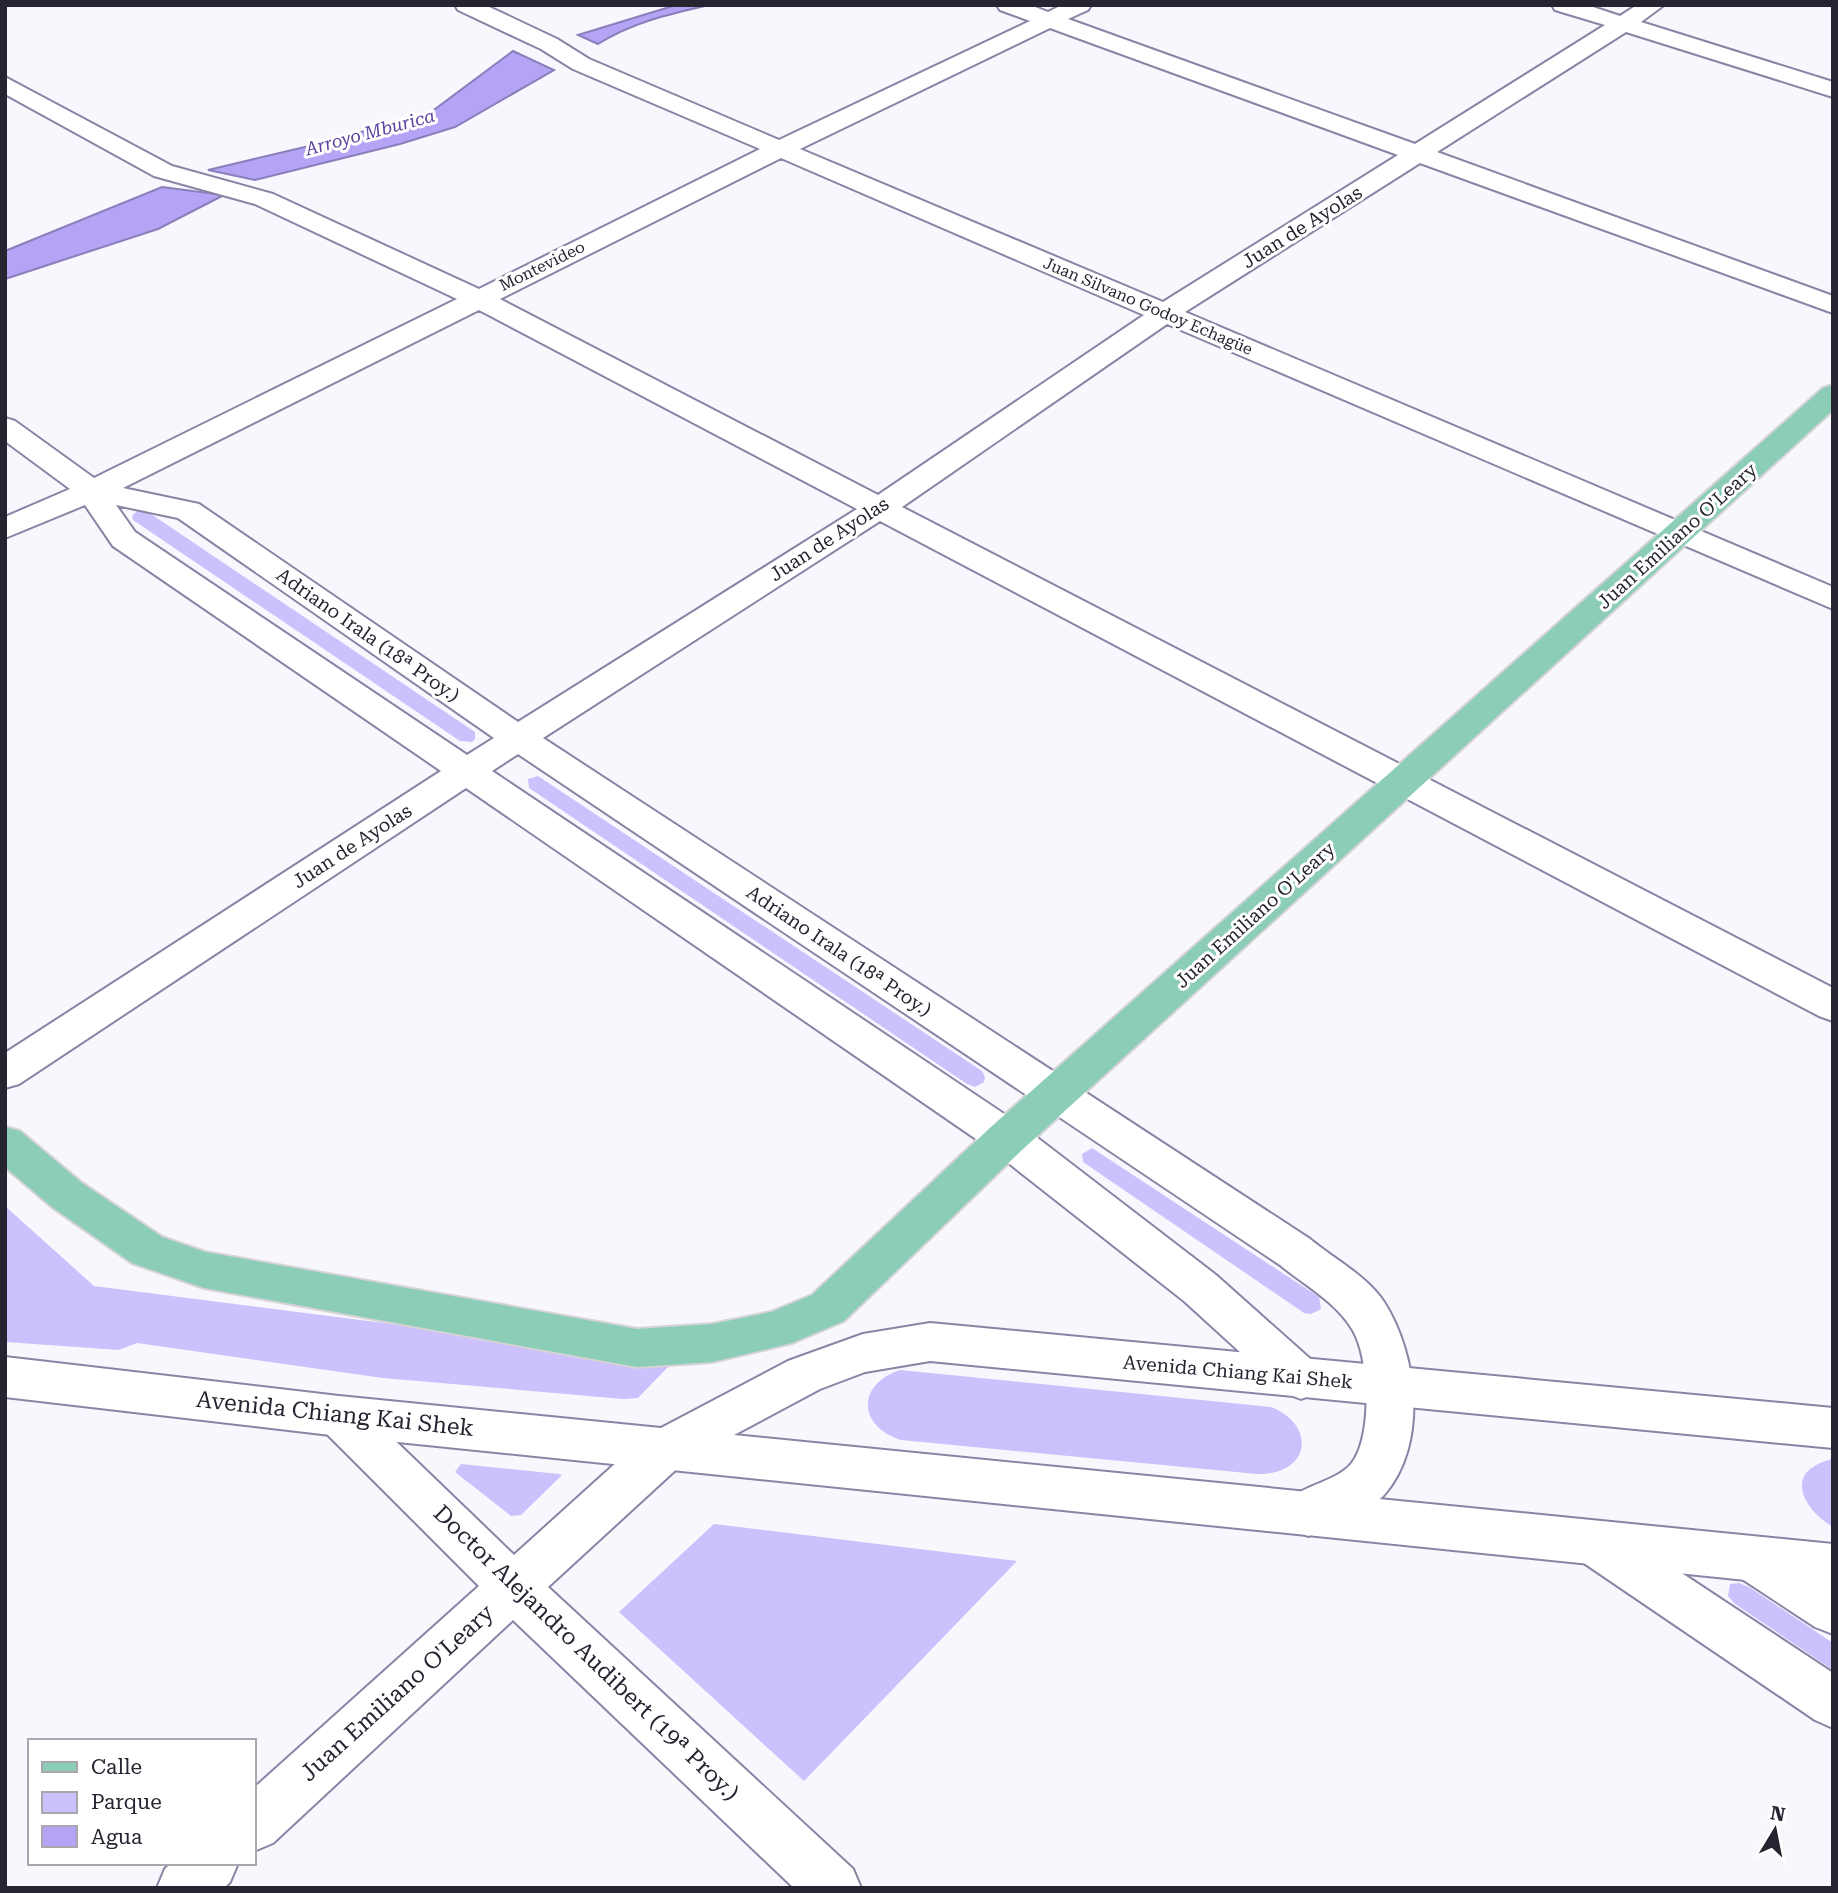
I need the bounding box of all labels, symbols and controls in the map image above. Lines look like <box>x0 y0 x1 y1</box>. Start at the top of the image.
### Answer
water label: Arroyo Mburica <box>302 105 437 160</box>
street label: Juan de Ayolas <box>1238 181 1366 273</box>
street label: Montevideo <box>496 237 588 295</box>
street label: Juan Silvano Godoy Echagüe <box>1040 253 1256 359</box>
street label: Juan Emiliano O'Leary <box>1592 458 1762 614</box>
street label: Juan de Ayolas <box>765 492 893 586</box>
street label: Adriano Irala (18ª Proy.) <box>272 563 464 707</box>
street label: Juan de Ayolas <box>288 799 416 893</box>
street label: Juan Emiliano O'Leary <box>1170 837 1340 993</box>
street label: Adriano Irala (18ª Proy.) <box>742 881 936 1021</box>
street label: Avenida Chiang Kai Shek <box>1122 1350 1354 1394</box>
street label: Avenida Chiang Kai Shek <box>195 1386 476 1442</box>
street label: Doctor Alejandro Audibert (19ª Proy.) <box>428 1500 744 1806</box>
street label: Juan Emiliano O'Leary <box>295 1599 499 1787</box>
legend <box>28 1739 256 1865</box>
text: Calle <box>91 1755 142 1779</box>
text: Parque <box>91 1790 162 1814</box>
north arrow <box>1740 1795 1810 1865</box>
text: N <box>1769 1801 1787 1826</box>
text: Agua <box>91 1825 143 1849</box>

